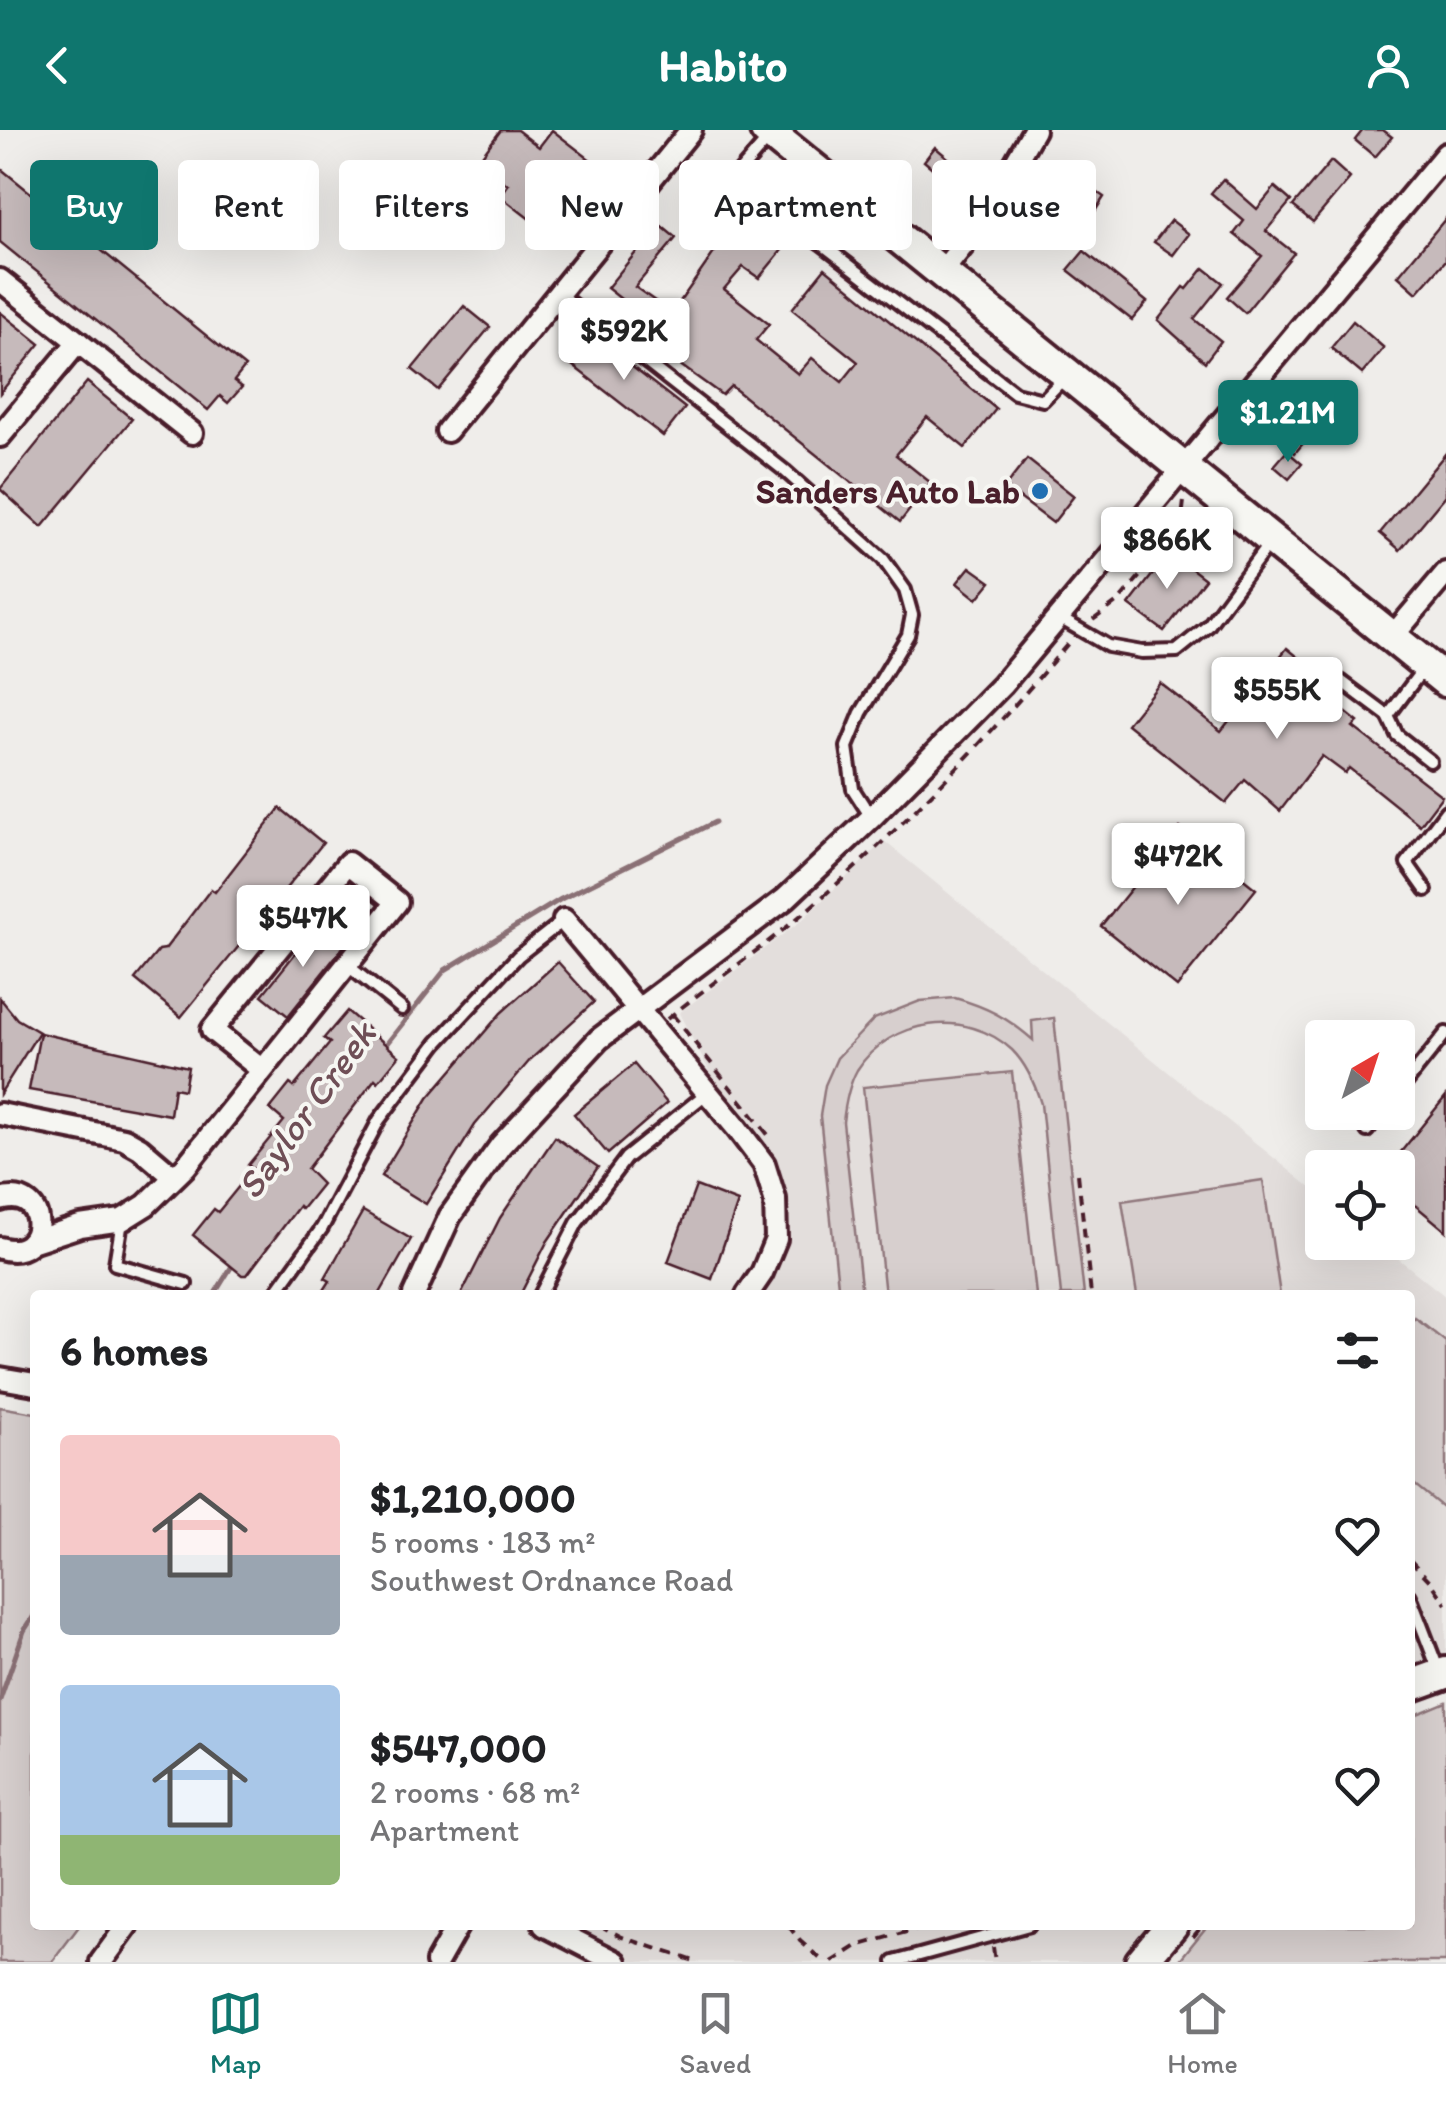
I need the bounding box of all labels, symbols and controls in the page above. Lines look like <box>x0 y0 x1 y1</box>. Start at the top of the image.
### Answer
icon: back <box>30 38 85 93</box>
text: Habito <box>658 38 788 92</box>
icon: person <box>1361 38 1416 93</box>
chip: Buy <box>30 160 158 250</box>
chip: Rent <box>178 160 319 250</box>
chip: Filters <box>339 160 505 250</box>
chip: New <box>525 160 659 250</box>
chip: Apartment <box>679 160 912 250</box>
chip: House <box>932 160 1096 250</box>
pin: $592K <box>554 298 694 383</box>
text: $592K <box>580 311 668 349</box>
pin: $1.21M <box>1207 380 1369 465</box>
text: $1.21M <box>1240 393 1336 431</box>
place label: Sanders Auto Lab <box>756 470 1020 512</box>
marker: Sanders Auto Lab <box>1029 480 1051 502</box>
pin: $866K <box>1097 507 1237 592</box>
text: $866K <box>1123 520 1211 558</box>
pin: $555K <box>1207 657 1347 742</box>
text: $555K <box>1233 670 1321 708</box>
pin: $472K <box>1108 823 1248 908</box>
text: $472K <box>1134 836 1222 874</box>
pin: $547K <box>233 885 373 970</box>
text: $547K <box>259 898 347 936</box>
water label: Saylor Creek <box>226 1011 387 1207</box>
north arrow <box>1305 1020 1415 1130</box>
map controls <box>1305 1020 1415 1260</box>
button: locate <box>1305 1150 1415 1260</box>
icon: filters <box>1330 1323 1385 1378</box>
text: 6 homes <box>60 1325 208 1376</box>
text: $1,210,000 <box>370 1472 576 1523</box>
icon: home <box>140 1475 260 1595</box>
icon: heart <box>1330 1508 1385 1563</box>
text: 5 rooms · 183 m² <box>370 1523 596 1561</box>
text: Southwest Ordnance Road <box>370 1561 733 1599</box>
text: $547,000 <box>370 1722 547 1773</box>
icon: home <box>140 1725 260 1845</box>
icon: heart <box>1330 1758 1385 1813</box>
text: 2 rooms · 68 m² <box>370 1773 580 1811</box>
text: Apartment <box>370 1811 519 1849</box>
tab: Map <box>208 1986 263 2080</box>
tab: Saved <box>679 1986 751 2080</box>
tab: Home <box>1167 1986 1238 2080</box>

